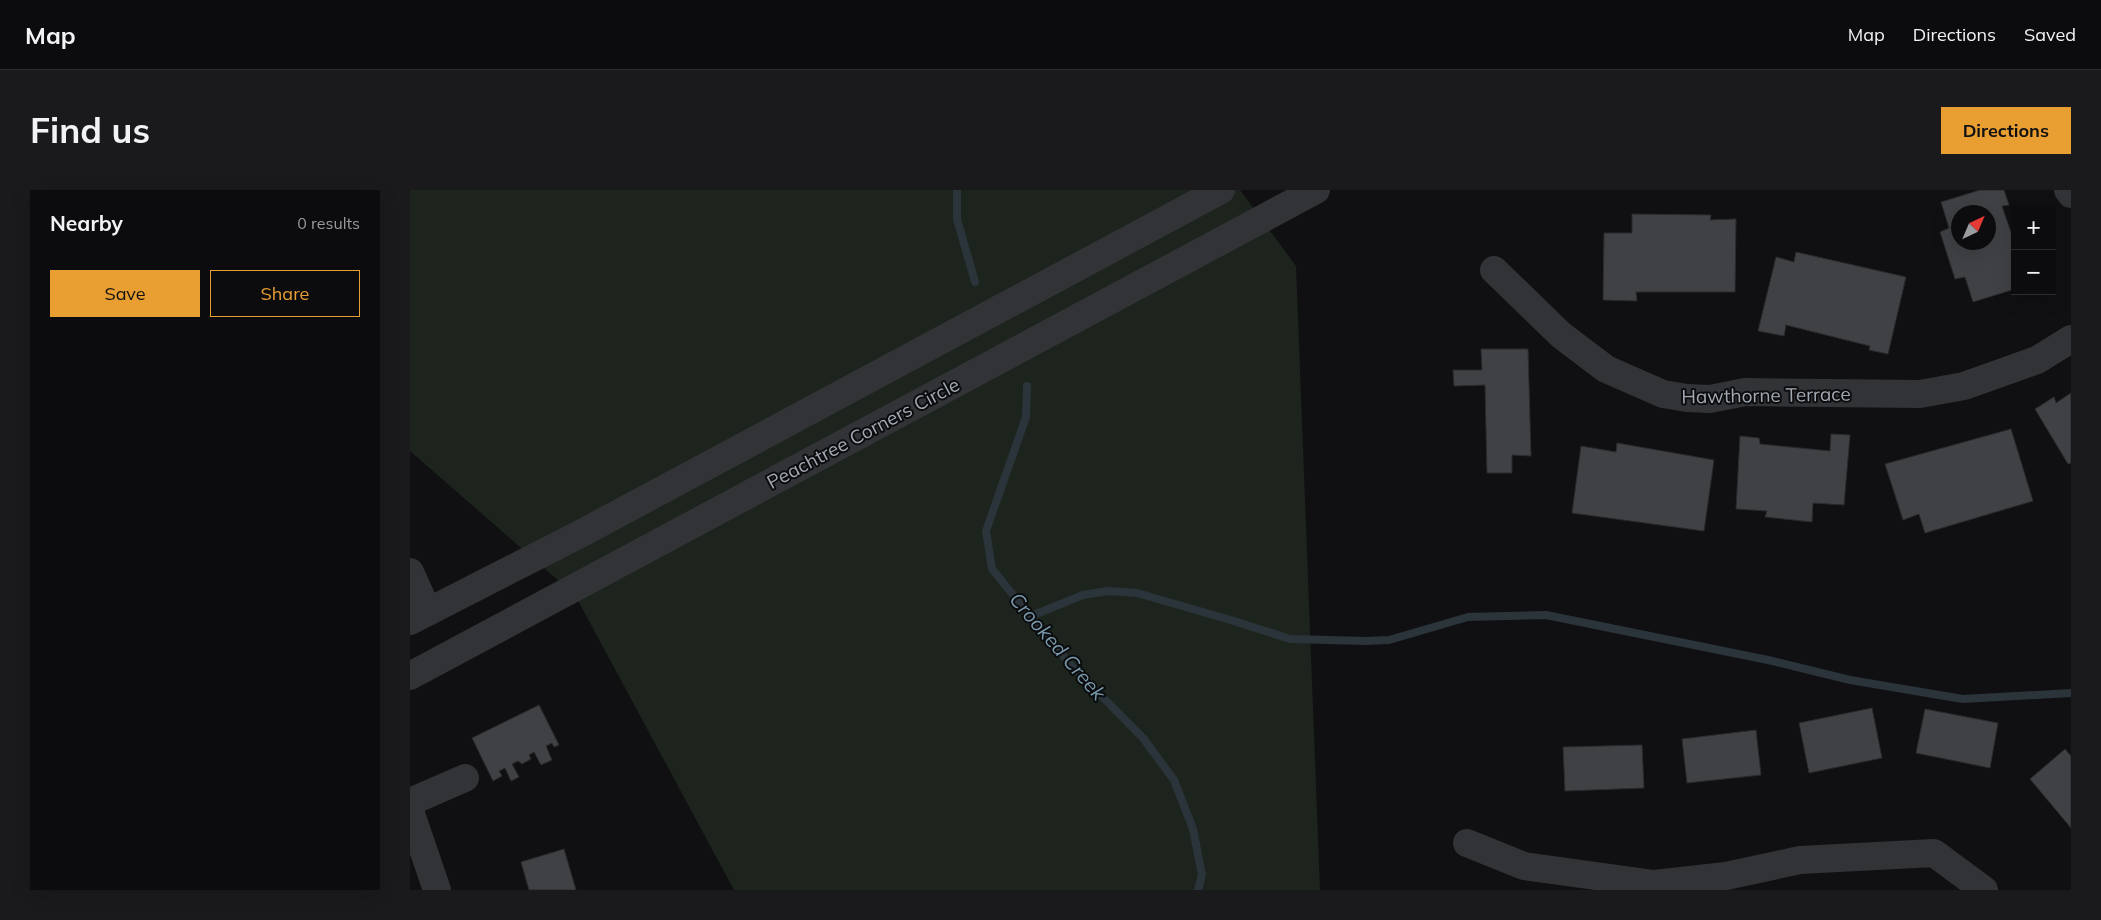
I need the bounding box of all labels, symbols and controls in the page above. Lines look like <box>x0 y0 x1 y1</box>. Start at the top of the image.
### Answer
text: Map <box>25 20 76 50</box>
text: Map <box>1848 23 1885 46</box>
text: Directions <box>1913 23 1996 46</box>
text: Saved <box>2024 23 2076 46</box>
button: Directions <box>1941 107 2071 154</box>
text: Find us <box>30 108 150 152</box>
north arrow <box>1951 205 1996 250</box>
map controls <box>2011 205 2056 295</box>
button: + <box>2011 205 2056 250</box>
text: Nearby <box>50 210 123 236</box>
text: 0 results <box>297 213 360 233</box>
button: − <box>2011 250 2056 295</box>
button: Save <box>50 270 200 317</box>
button: Share <box>210 270 360 317</box>
street label: Peachtree Corners Circle <box>763 372 963 494</box>
street label: Hawthorne Terrace <box>1681 382 1851 408</box>
water label: Crooked Creek <box>1004 587 1112 706</box>

